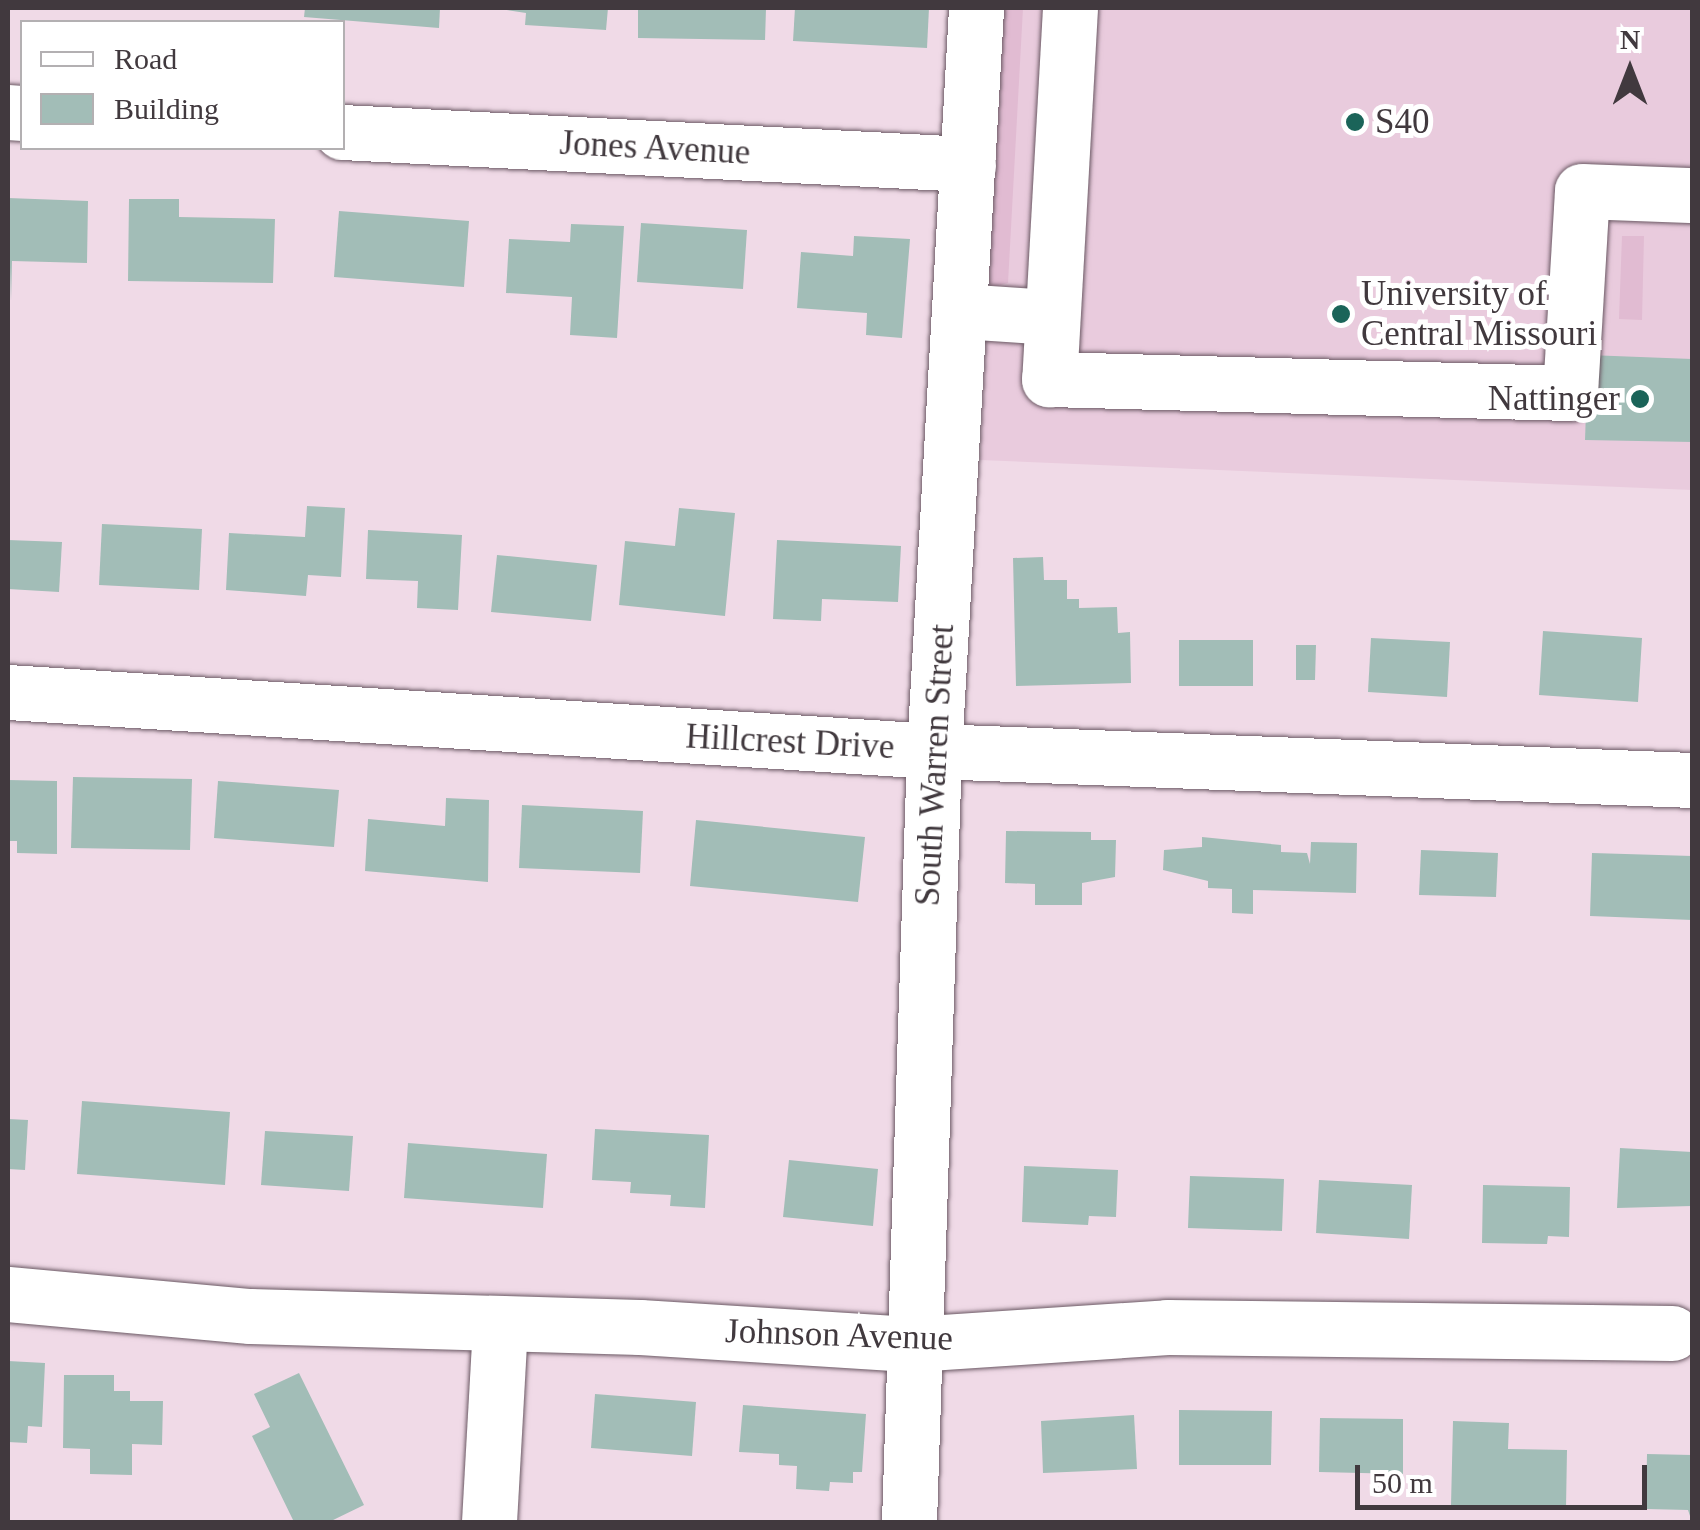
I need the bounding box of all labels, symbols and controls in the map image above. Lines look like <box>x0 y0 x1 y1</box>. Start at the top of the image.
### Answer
legend <box>20 20 345 150</box>
north arrow <box>1580 20 1680 120</box>
text: N <box>1620 24 1640 55</box>
text: Road <box>114 42 177 75</box>
text: Building <box>114 92 219 125</box>
place label: S40 <box>1375 101 1429 143</box>
marker: S40 <box>1344 111 1366 133</box>
street label: Jones Avenue <box>558 122 752 174</box>
place label: University of Central Missouri <box>1361 273 1597 355</box>
marker: University of Central Missouri <box>1330 303 1352 325</box>
place label: Nattinger <box>1488 378 1620 420</box>
marker: Nattinger <box>1629 388 1651 410</box>
street label: South Warren Street <box>907 623 963 907</box>
street label: Hillcrest Drive <box>685 716 895 768</box>
street label: Johnson Avenue <box>723 1310 955 1360</box>
scale bar <box>1360 1445 1652 1507</box>
text: 50 m <box>1372 1466 1433 1499</box>

